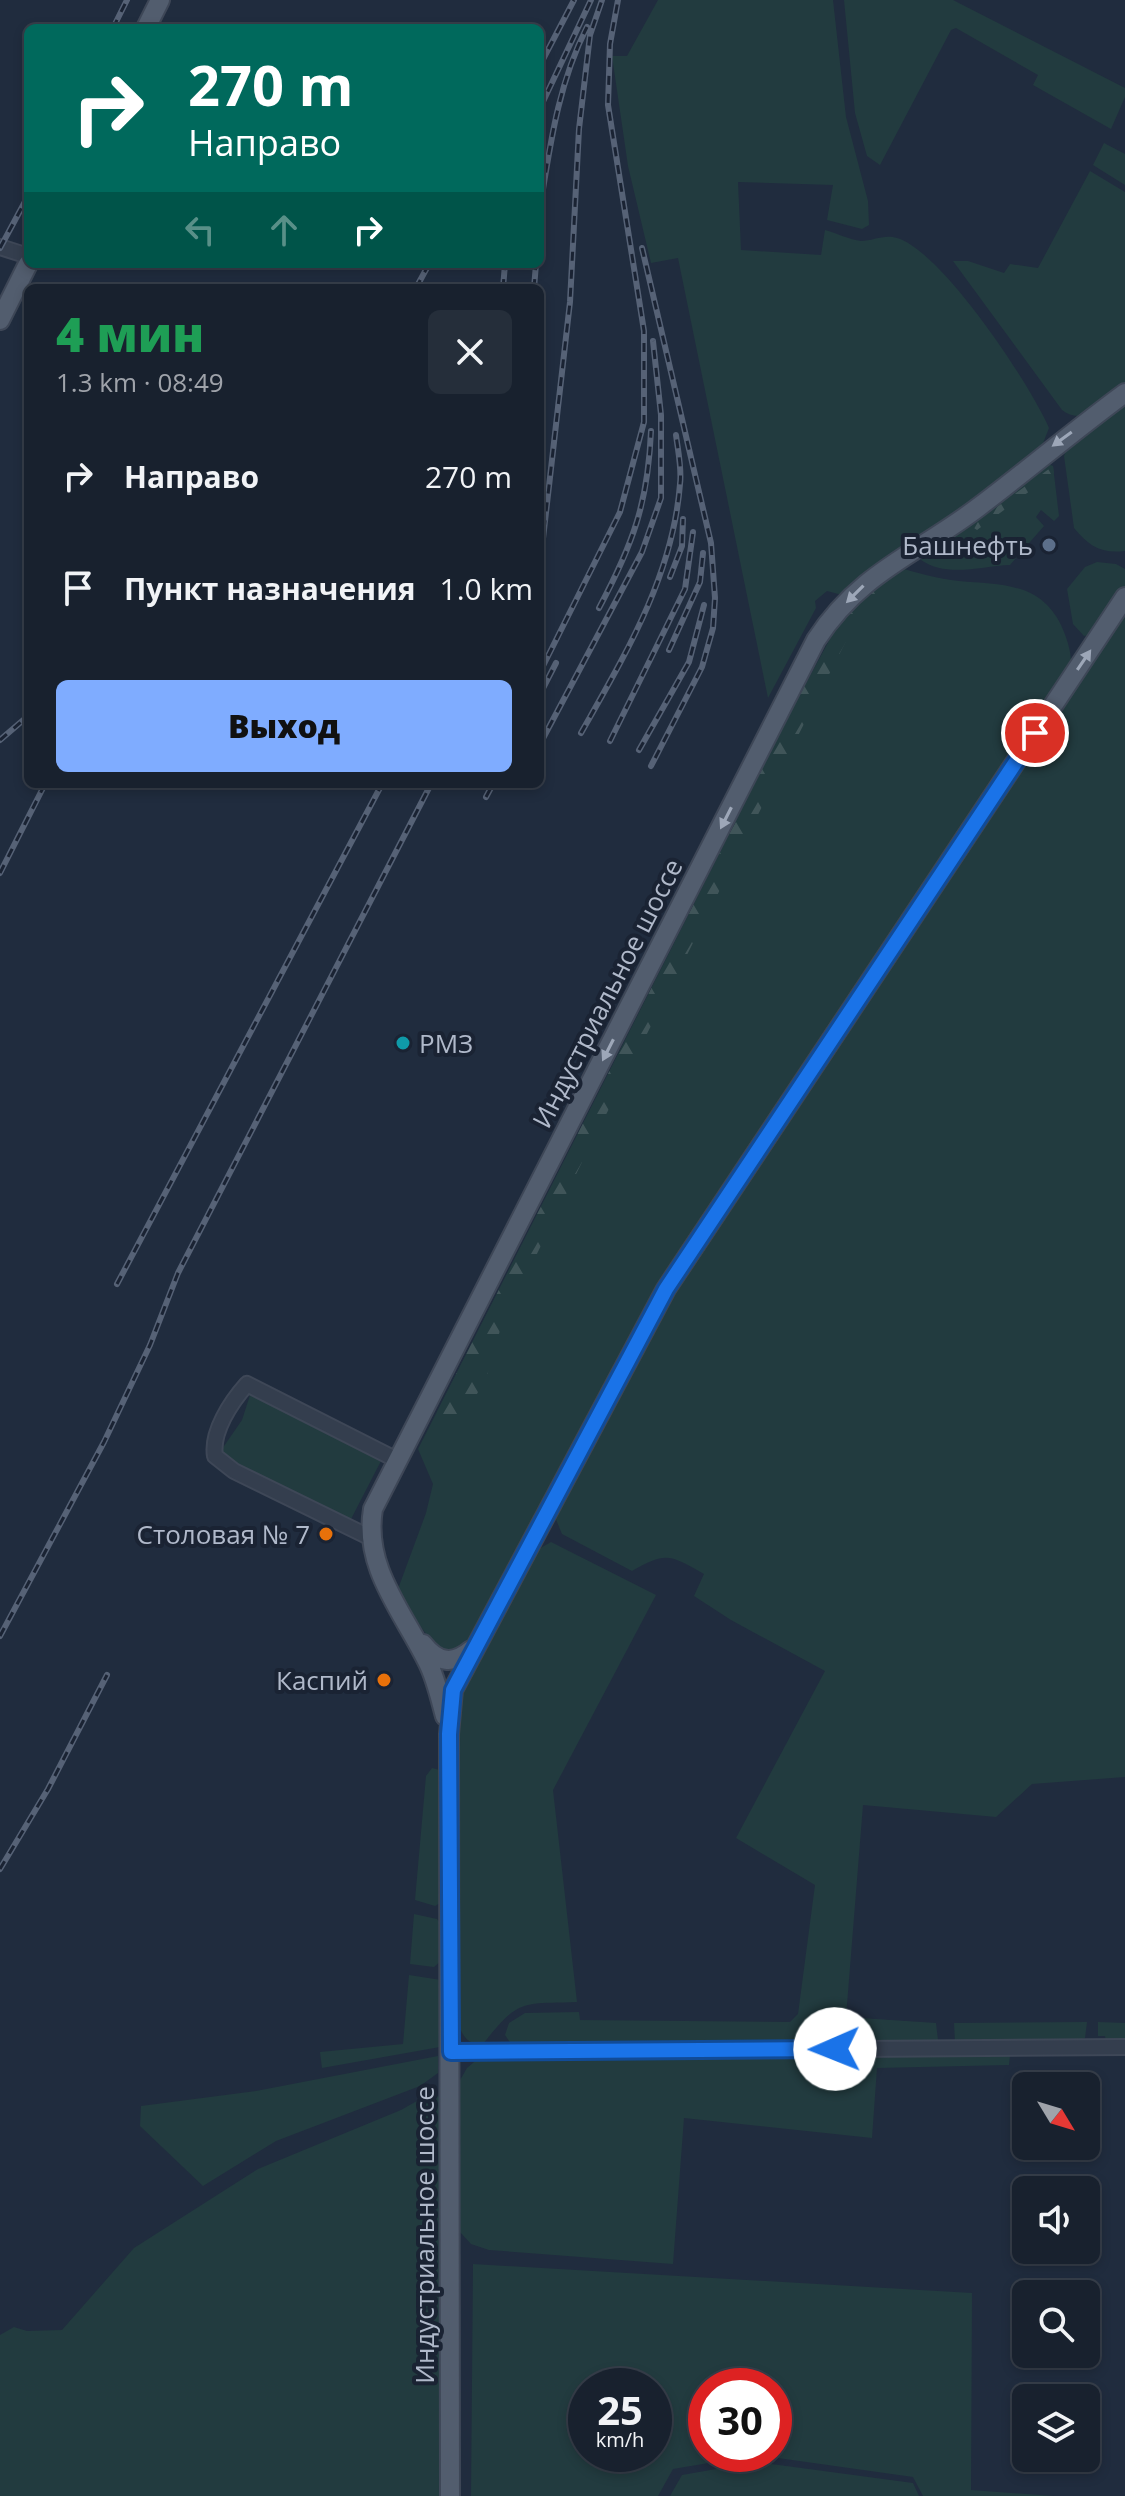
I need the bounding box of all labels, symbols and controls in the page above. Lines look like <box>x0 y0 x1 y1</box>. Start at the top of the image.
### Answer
text: 270 m <box>188 46 354 122</box>
icon: right <box>56 56 160 160</box>
text: Направо <box>188 118 341 167</box>
icon: left <box>178 208 222 252</box>
icon: ahead <box>262 208 306 252</box>
icon: right <box>346 208 390 252</box>
text: 4 мин <box>56 301 204 366</box>
button: close <box>428 310 512 394</box>
text: 1.3 km · 08:49 <box>56 364 224 400</box>
one-way arrow <box>1052 431 1073 446</box>
icon: right <box>56 454 100 498</box>
text: Направо <box>124 456 259 497</box>
text: 270 m <box>425 456 512 497</box>
place label: Башнефть <box>902 527 1033 563</box>
marker: Башнефть <box>1040 536 1058 554</box>
icon: arrive <box>56 566 100 610</box>
text: Пункт назначения <box>124 568 416 609</box>
text: 1.0 km <box>440 568 533 609</box>
one-way arrow <box>846 584 864 603</box>
one-way arrow <box>1076 649 1091 670</box>
button: Выход <box>56 680 512 772</box>
pin <box>1001 699 1069 767</box>
icon: arrive <box>1013 711 1057 755</box>
one-way arrow <box>719 807 732 830</box>
street label: Индустриальное шоссе <box>523 852 691 1134</box>
place label: РМЗ <box>419 1025 473 1061</box>
marker: РМЗ <box>394 1034 412 1052</box>
one-way arrow <box>601 1039 614 1062</box>
place label: Столовая № 7 <box>137 1516 310 1552</box>
marker: Столовая № 7 <box>317 1525 335 1543</box>
place label: Каспий <box>276 1662 368 1698</box>
marker: Каспий <box>375 1671 393 1689</box>
position arrow <box>793 2007 877 2091</box>
north arrow <box>1012 2072 1100 2160</box>
map controls <box>1012 2072 1100 2472</box>
street label: Индустриальное шоссе <box>406 2086 442 2384</box>
button: sound <box>1012 2176 1100 2264</box>
button: search <box>1012 2280 1100 2368</box>
speed limit sign: 30 <box>688 2368 792 2472</box>
text: 25 <box>597 2382 643 2437</box>
button: layers <box>1012 2384 1100 2472</box>
text: km/h <box>596 2426 644 2453</box>

